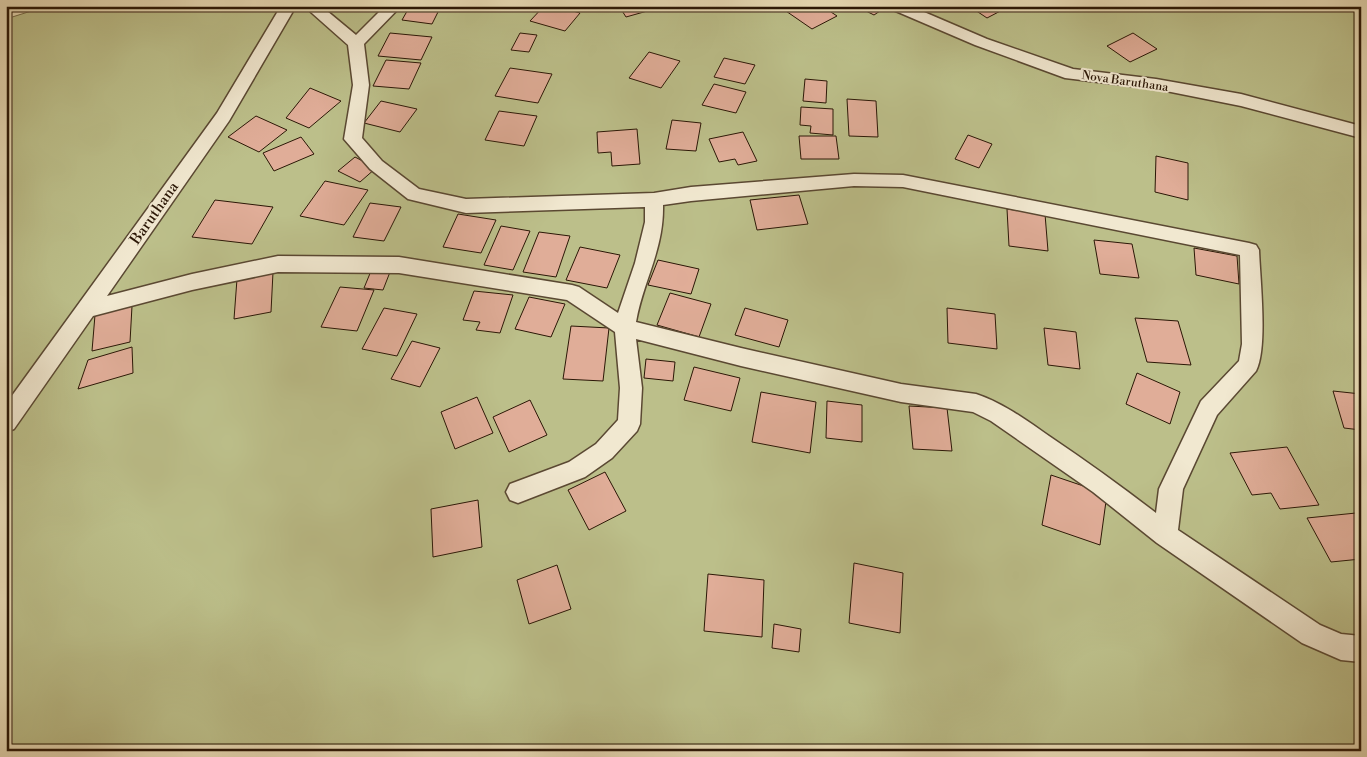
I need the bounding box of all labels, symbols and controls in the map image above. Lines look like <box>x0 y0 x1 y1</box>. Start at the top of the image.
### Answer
street label: Nova Baruthana <box>1081 68 1170 95</box>
street label: Baruthana <box>125 178 183 249</box>

